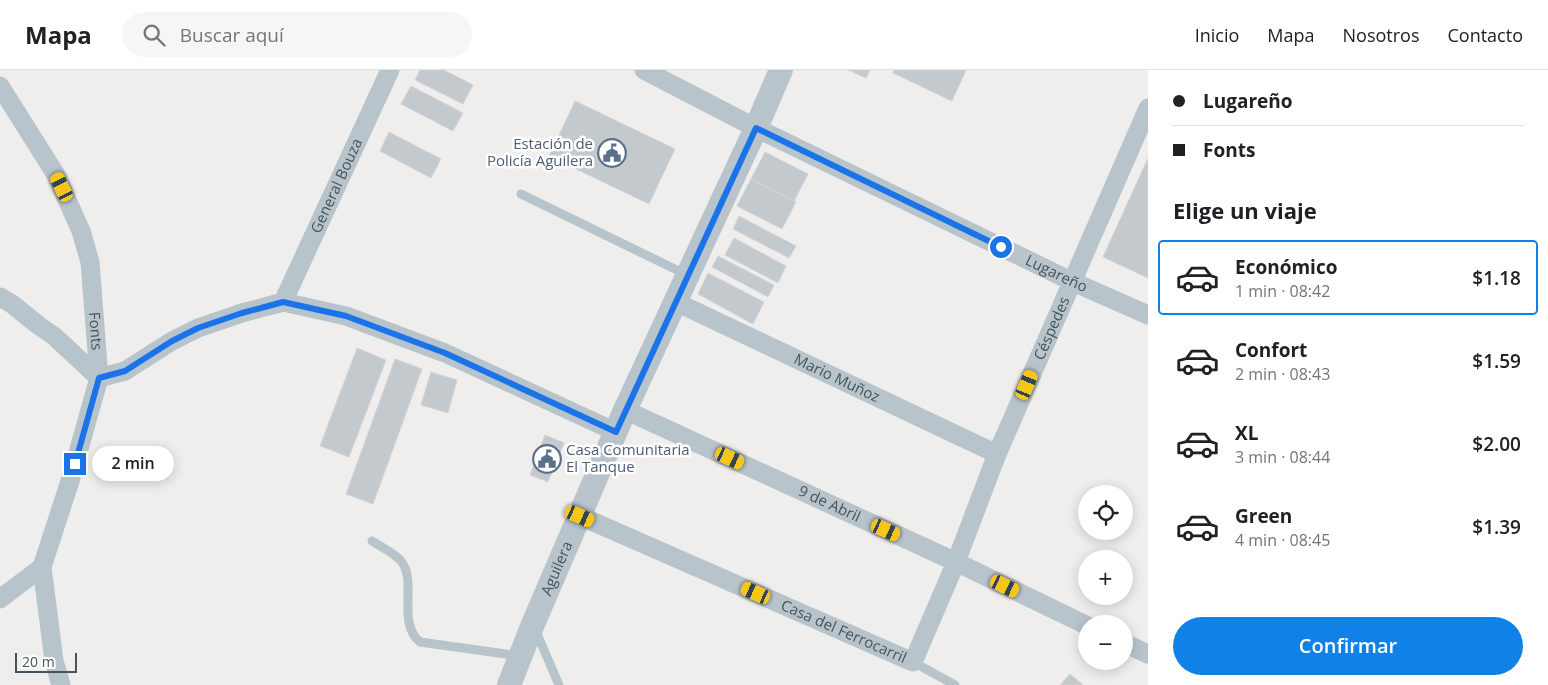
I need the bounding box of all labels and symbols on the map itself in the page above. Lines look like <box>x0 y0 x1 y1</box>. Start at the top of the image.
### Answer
place label: Estación de Policía Aguilera <box>487 133 593 170</box>
street label: General Bouza <box>305 135 366 236</box>
public building icon: Estación de Policía Aguilera <box>597 138 627 168</box>
car <box>48 170 75 204</box>
route start <box>990 236 1012 258</box>
street label: Lugareño <box>1023 249 1091 296</box>
street label: Céspedes <box>1028 293 1074 363</box>
street label: Fonts <box>85 311 108 351</box>
street label: Mario Muñoz <box>791 348 883 406</box>
car <box>1014 368 1039 402</box>
place label: Casa Comunitaria El Tanque <box>566 439 690 476</box>
public building icon: Casa Comunitaria El Tanque <box>532 444 562 474</box>
car <box>713 445 746 471</box>
callout: 2 min <box>92 446 175 482</box>
route end <box>64 453 86 475</box>
street label: 9 de Abril <box>796 480 864 526</box>
car <box>563 503 596 529</box>
car <box>869 517 902 543</box>
street label: Aguilera <box>535 538 576 598</box>
car <box>988 573 1021 599</box>
car <box>739 580 772 606</box>
street label: Casa del Ferrocarril <box>778 594 910 667</box>
scale bar <box>15 650 78 673</box>

